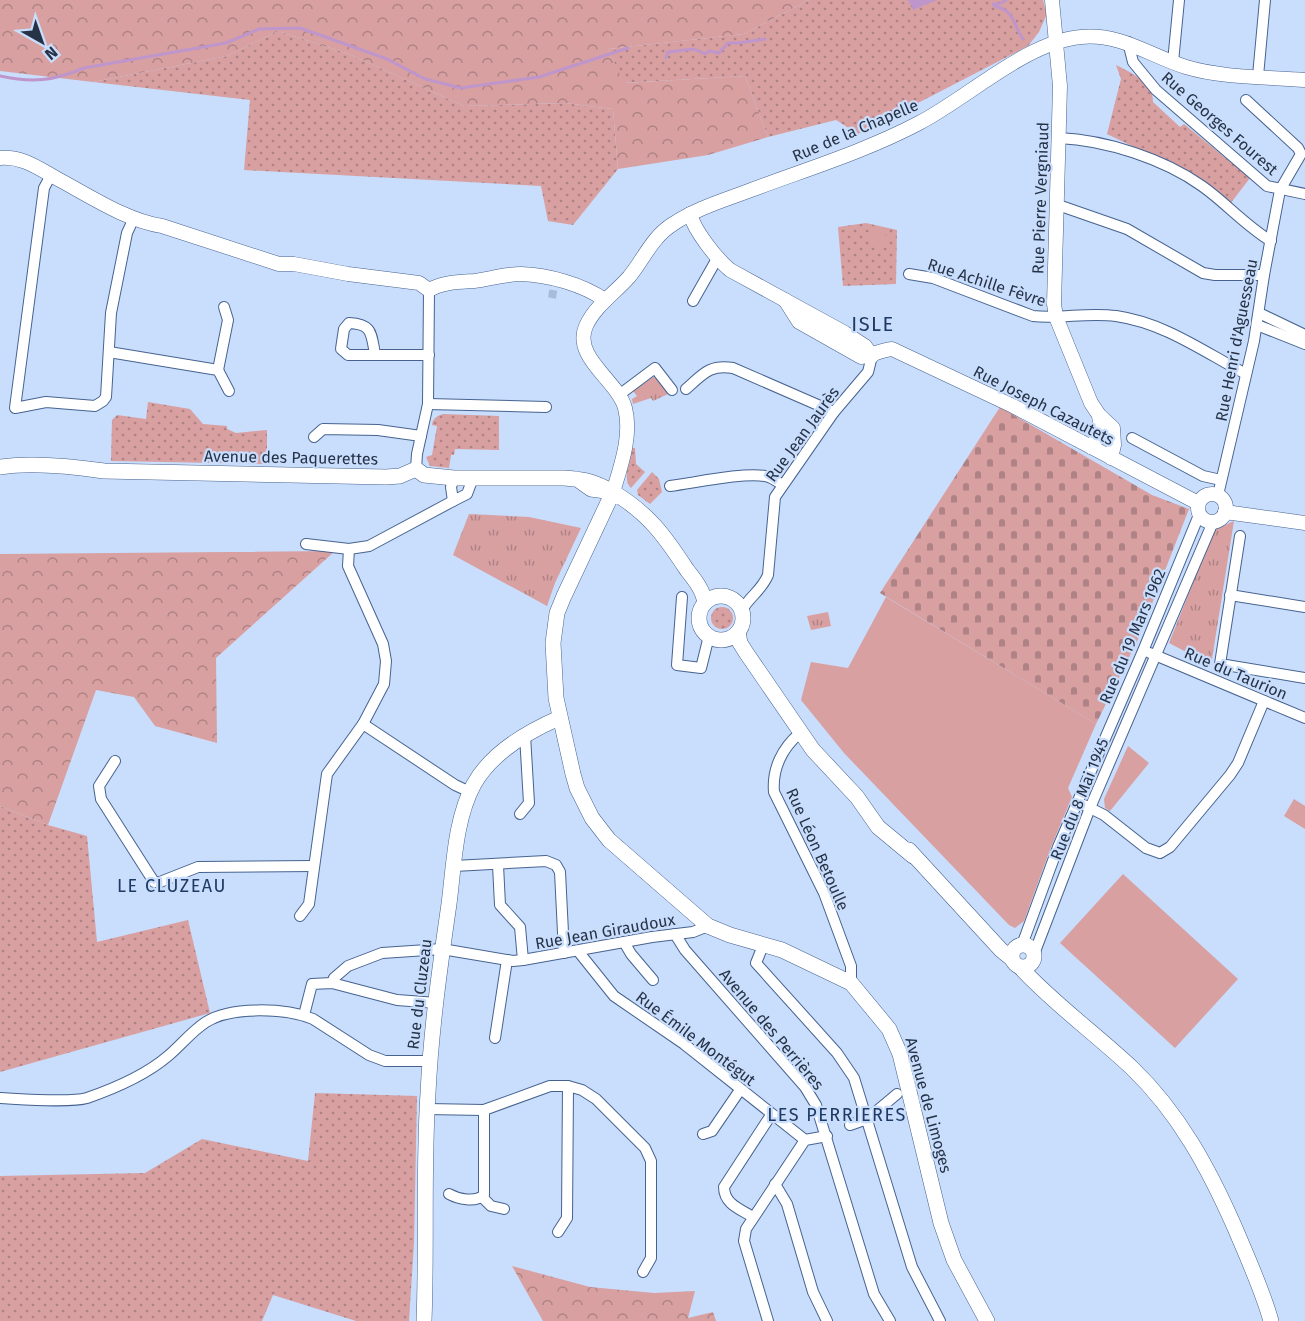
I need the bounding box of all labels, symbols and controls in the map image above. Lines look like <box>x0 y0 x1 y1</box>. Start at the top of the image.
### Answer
north arrow <box>12 12 72 72</box>
text: N <box>41 42 61 64</box>
street label: Rue Georges Fourest <box>1158 68 1282 179</box>
street label: Rue de la Chapelle <box>789 95 921 166</box>
street label: Rue Pierre Vergniaud <box>1028 122 1053 274</box>
street label: Rue Achille Fèvre <box>925 254 1048 311</box>
street label: Rue Henri d'Aguesseau <box>1211 257 1262 423</box>
district label: ISLE <box>851 312 895 336</box>
street label: Rue Joseph Cazautets <box>970 362 1117 449</box>
street label: Rue Jean Jaurès <box>762 383 843 485</box>
street label: Avenue des Paquerettes <box>204 446 378 469</box>
street label: Rue du 19 Mars 1962 <box>1095 566 1170 707</box>
street label: Rue du Taurion <box>1181 643 1290 704</box>
street label: Rue du 8 Mai 1945 <box>1046 736 1113 863</box>
street label: Rue Léon Betoulle <box>782 785 853 913</box>
district label: LE CLUZEAU <box>117 875 227 897</box>
street label: Rue Jean Giraudoux <box>534 910 677 953</box>
street label: Rue du Cluzeau <box>403 938 436 1050</box>
street label: Avenue des Perrières <box>715 965 828 1094</box>
street label: Rue Émile Montégut <box>632 986 760 1090</box>
street label: Avenue de Limoges <box>901 1035 956 1175</box>
district label: LES PERRIERES <box>767 1104 907 1126</box>

